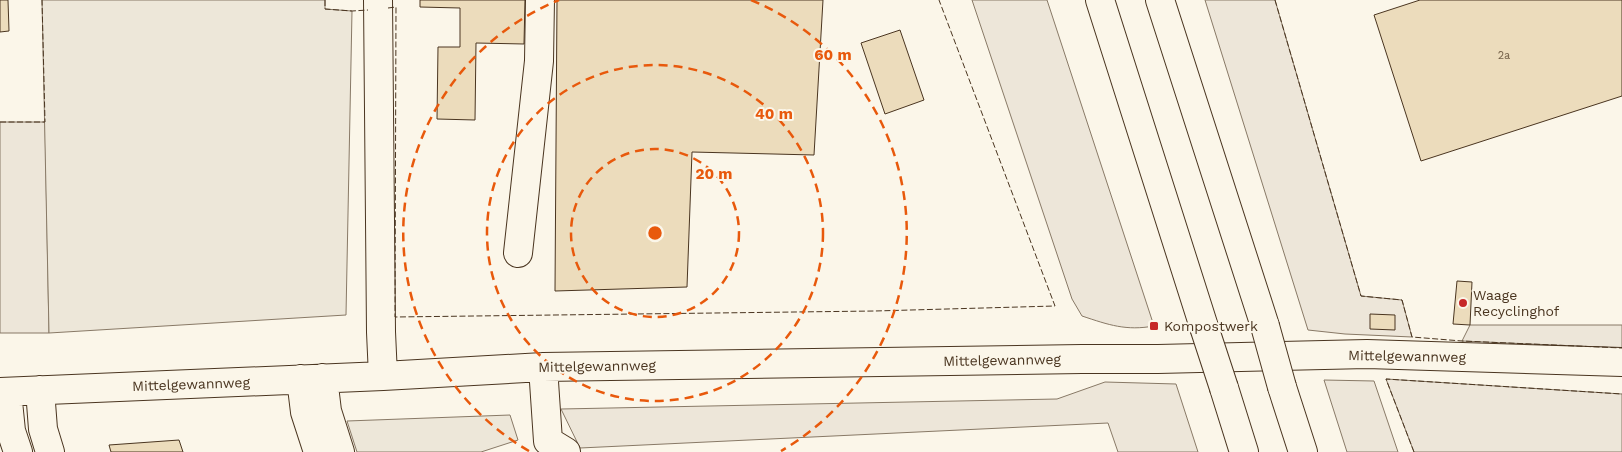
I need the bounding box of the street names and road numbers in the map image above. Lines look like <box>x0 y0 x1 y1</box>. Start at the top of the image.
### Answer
street label: Mittelgewannweg <box>1348 347 1467 365</box>
street label: Mittelgewannweg <box>943 351 1062 369</box>
street label: Mittelgewannweg <box>538 357 657 375</box>
street label: Mittelgewannweg <box>132 374 251 394</box>

